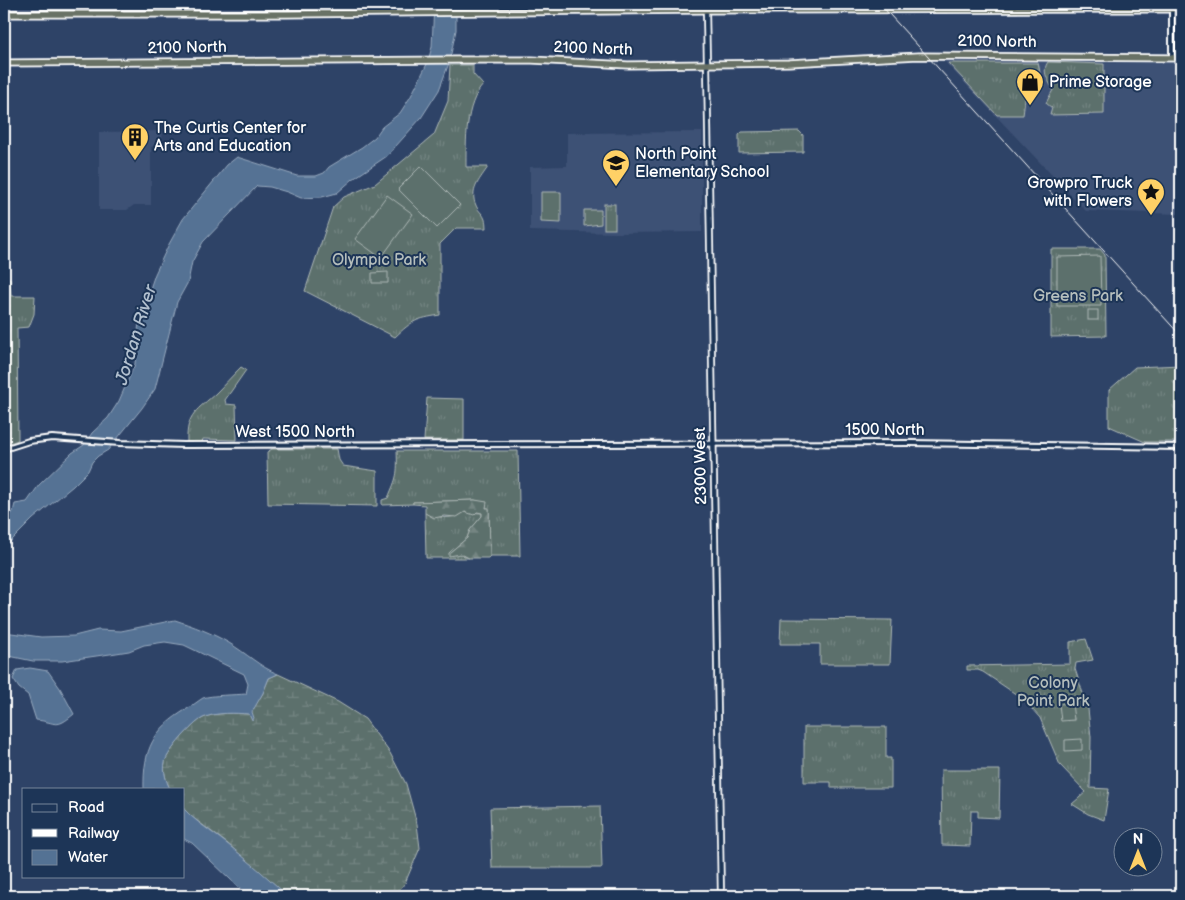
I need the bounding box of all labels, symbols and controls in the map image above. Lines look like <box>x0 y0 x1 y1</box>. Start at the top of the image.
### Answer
street label: 2100 North <box>957 32 1037 52</box>
street label: 2100 North <box>147 38 227 58</box>
street label: 2100 North <box>553 38 633 60</box>
shop icon: Prime Storage <box>1015 67 1045 106</box>
place label: Prime Storage <box>1049 73 1152 92</box>
place label: The Curtis Center for Arts and Education <box>154 119 306 156</box>
building icon: The Curtis Center for Arts and Education <box>120 122 150 161</box>
place label: North Point Elementary School <box>635 145 769 182</box>
school or university icon: North Point Elementary School <box>601 148 631 187</box>
place label: Growpro Truck with Flowers <box>1027 174 1132 211</box>
place icon: Growpro Truck with Flowers <box>1136 177 1166 216</box>
park label: Olympic Park <box>332 251 426 270</box>
water label: Jordan River <box>111 281 162 388</box>
park label: Greens Park <box>1033 287 1123 306</box>
street label: 1500 North <box>845 421 925 440</box>
street label: West 1500 North <box>235 423 355 442</box>
street label: 2300 West <box>691 427 711 505</box>
park label: Colony Point Park <box>1017 674 1089 711</box>
legend <box>22 788 185 878</box>
text: Road <box>68 798 104 817</box>
text: Railway <box>68 824 119 843</box>
north arrow <box>1112 828 1162 878</box>
text: N <box>1133 831 1143 848</box>
text: Water <box>68 848 108 867</box>

